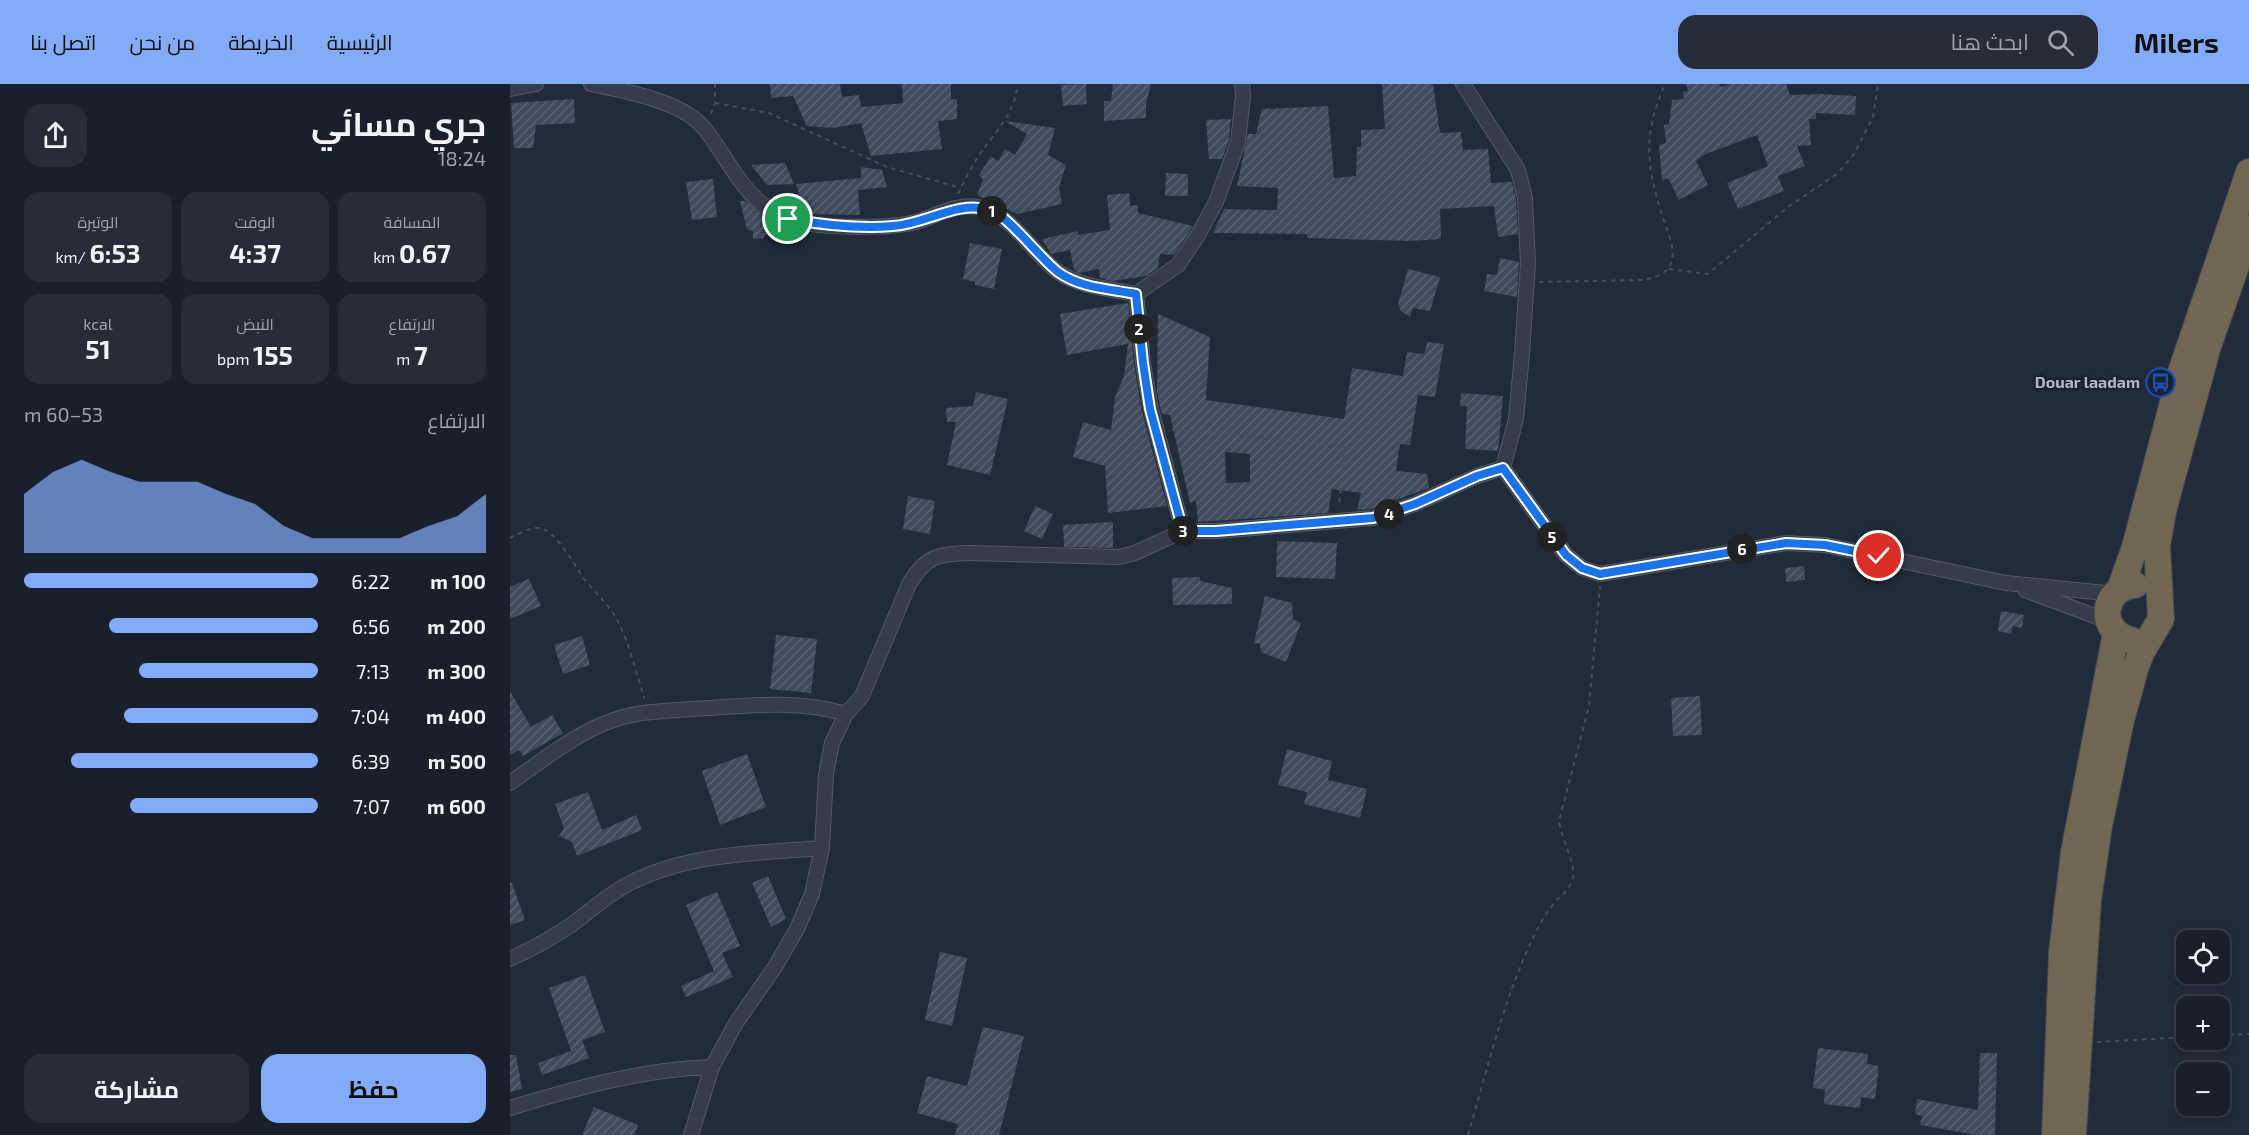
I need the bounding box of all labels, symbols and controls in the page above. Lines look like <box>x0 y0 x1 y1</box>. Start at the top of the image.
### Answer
search box <box>1678 15 2098 69</box>
text: Milers <box>2134 25 2219 59</box>
icon: search <box>2044 26 2077 59</box>
text: ابحث هنا <box>1950 28 2029 54</box>
text: اتصل بنا <box>30 29 97 54</box>
text: من نحن <box>130 29 195 54</box>
text: الخريطة <box>228 29 294 54</box>
text: الرئيسية <box>327 29 393 54</box>
text: جري مسائي <box>311 103 486 143</box>
button: share <box>24 104 87 167</box>
text: 18:24 <box>438 146 486 170</box>
pin <box>762 193 813 244</box>
pin: 1 <box>977 196 1007 226</box>
text: 1 <box>989 201 995 220</box>
icon: arrive <box>771 202 804 235</box>
text: الوتيرة <box>77 212 119 231</box>
text: الوقت <box>235 212 275 231</box>
text: المسافة <box>384 212 440 231</box>
text: 6:53 <box>89 237 141 268</box>
text: 4:37 <box>229 237 281 268</box>
text: 0.67 <box>399 237 451 268</box>
text: /km <box>55 247 89 266</box>
text: km <box>373 247 399 266</box>
text: kcal <box>83 314 113 333</box>
text: النبض <box>236 314 274 333</box>
text: الارتفاع <box>389 314 435 333</box>
pin: 2 <box>1124 314 1154 344</box>
text: 2 <box>1134 319 1144 338</box>
text: 51 <box>85 333 111 364</box>
text: 155 <box>253 339 293 370</box>
text: 7 <box>414 339 428 370</box>
text: bpm <box>217 349 253 368</box>
text: m <box>396 349 414 368</box>
bus stop icon: Douar laadam <box>2145 366 2177 398</box>
place label: Douar laadam <box>2035 372 2140 391</box>
text: 53–60 m <box>24 402 103 426</box>
text: الارتفاع <box>427 408 486 432</box>
pin: 4 <box>1374 499 1404 529</box>
text: 4 <box>1384 504 1394 523</box>
pin: 3 <box>1168 516 1198 546</box>
text: 3 <box>1178 521 1188 540</box>
pin: 5 <box>1537 522 1567 552</box>
text: 5 <box>1548 527 1556 546</box>
pin <box>1853 530 1904 581</box>
pin: 6 <box>1727 534 1757 564</box>
text: 6 <box>1737 539 1747 558</box>
icon: check <box>1862 539 1895 572</box>
text: 6:22 <box>351 569 390 593</box>
text: 100 m <box>430 569 486 593</box>
text: 6:56 <box>352 614 390 638</box>
text: 200 m <box>427 614 486 638</box>
text: 7:13 <box>356 659 390 683</box>
text: 300 m <box>427 659 486 683</box>
text: 7:04 <box>351 704 390 728</box>
text: 400 m <box>426 704 486 728</box>
text: 6:39 <box>351 749 390 773</box>
text: 500 m <box>428 749 486 773</box>
text: 7:07 <box>353 794 390 818</box>
text: 600 m <box>427 794 486 818</box>
map controls <box>2176 930 2230 1116</box>
button: locate <box>2176 930 2230 984</box>
button: + <box>2176 996 2230 1050</box>
button: مشاركة <box>24 1054 249 1123</box>
button: حفظ <box>261 1054 486 1123</box>
button: − <box>2176 1062 2230 1116</box>

